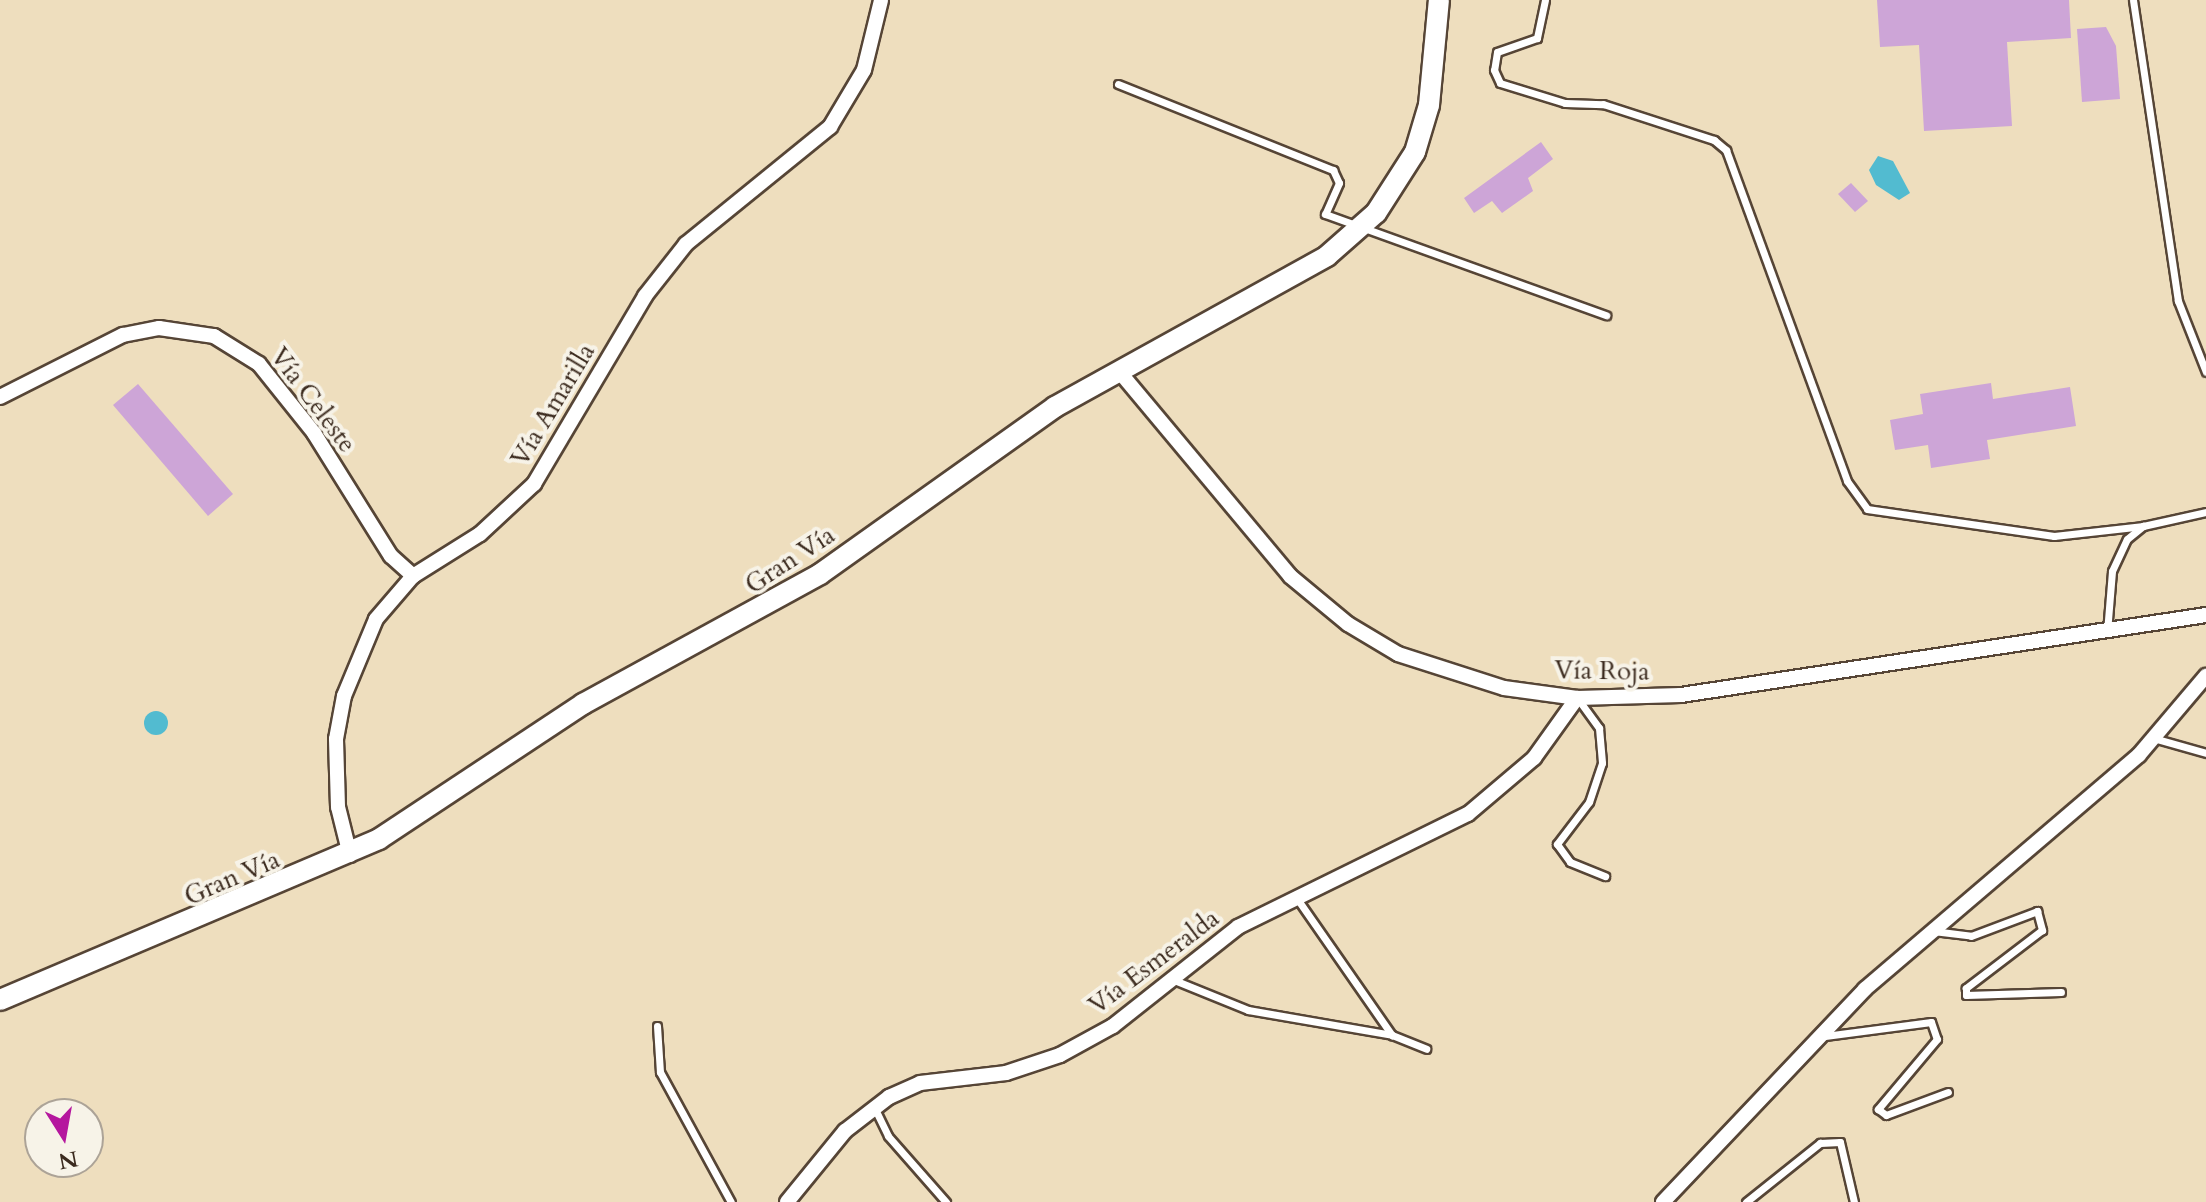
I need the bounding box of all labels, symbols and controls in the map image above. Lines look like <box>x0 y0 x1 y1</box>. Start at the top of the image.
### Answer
street label: Vía Amarilla <box>504 338 602 472</box>
street label: Vía Celeste <box>263 341 363 459</box>
street label: Gran Vía <box>739 519 841 601</box>
street label: Vía Roja <box>1554 655 1650 687</box>
street label: Gran Vía <box>180 844 284 912</box>
street label: Vía Esmeralda <box>1082 903 1226 1021</box>
north arrow <box>24 1098 104 1178</box>
text: N <box>56 1143 80 1176</box>

